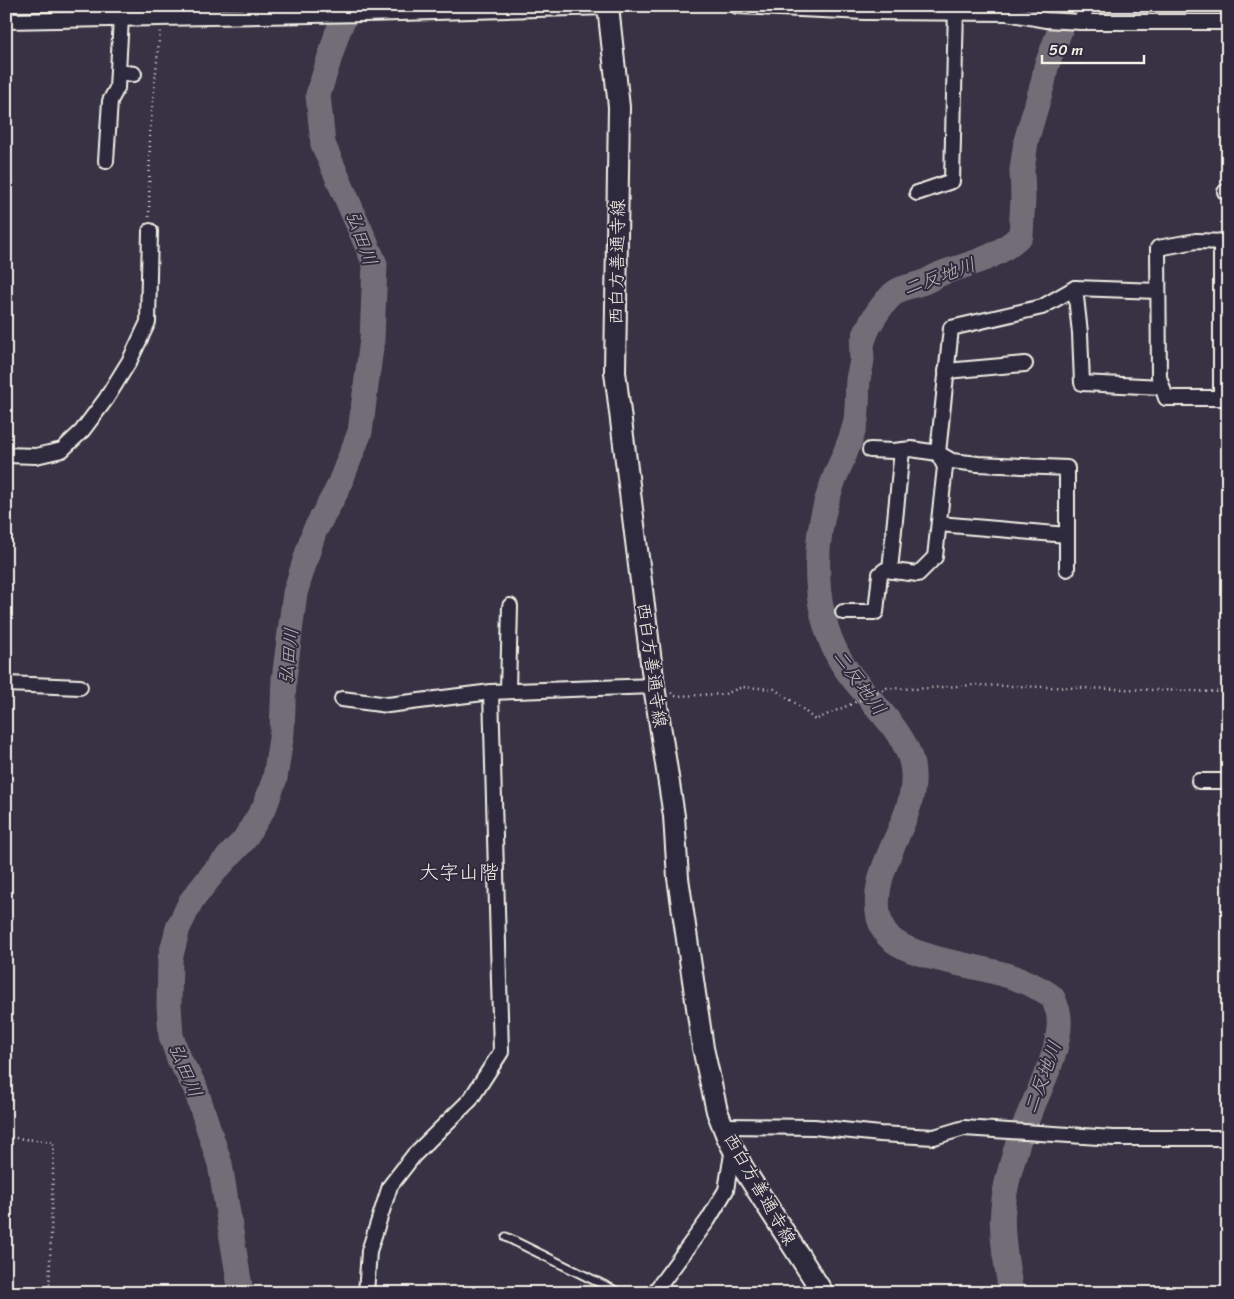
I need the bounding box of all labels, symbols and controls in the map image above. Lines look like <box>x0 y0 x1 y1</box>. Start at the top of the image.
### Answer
scale bar <box>1042 32 1144 64</box>
text: 50 m <box>1049 37 1084 63</box>
street label: 西白方善通寺線 <box>600 199 634 325</box>
water label: 弘田川 <box>336 206 387 271</box>
water label: 二反地川 <box>898 248 981 305</box>
street label: 西白方善通寺線 <box>627 600 677 730</box>
water label: 弘田川 <box>269 626 308 686</box>
water label: 二反地川 <box>824 642 895 723</box>
district label: 大字山階 <box>419 855 499 890</box>
water label: 二反地川 <box>1014 1036 1071 1119</box>
water label: 弘田川 <box>159 1038 212 1103</box>
street label: 西白方善通寺線 <box>715 1126 805 1252</box>

